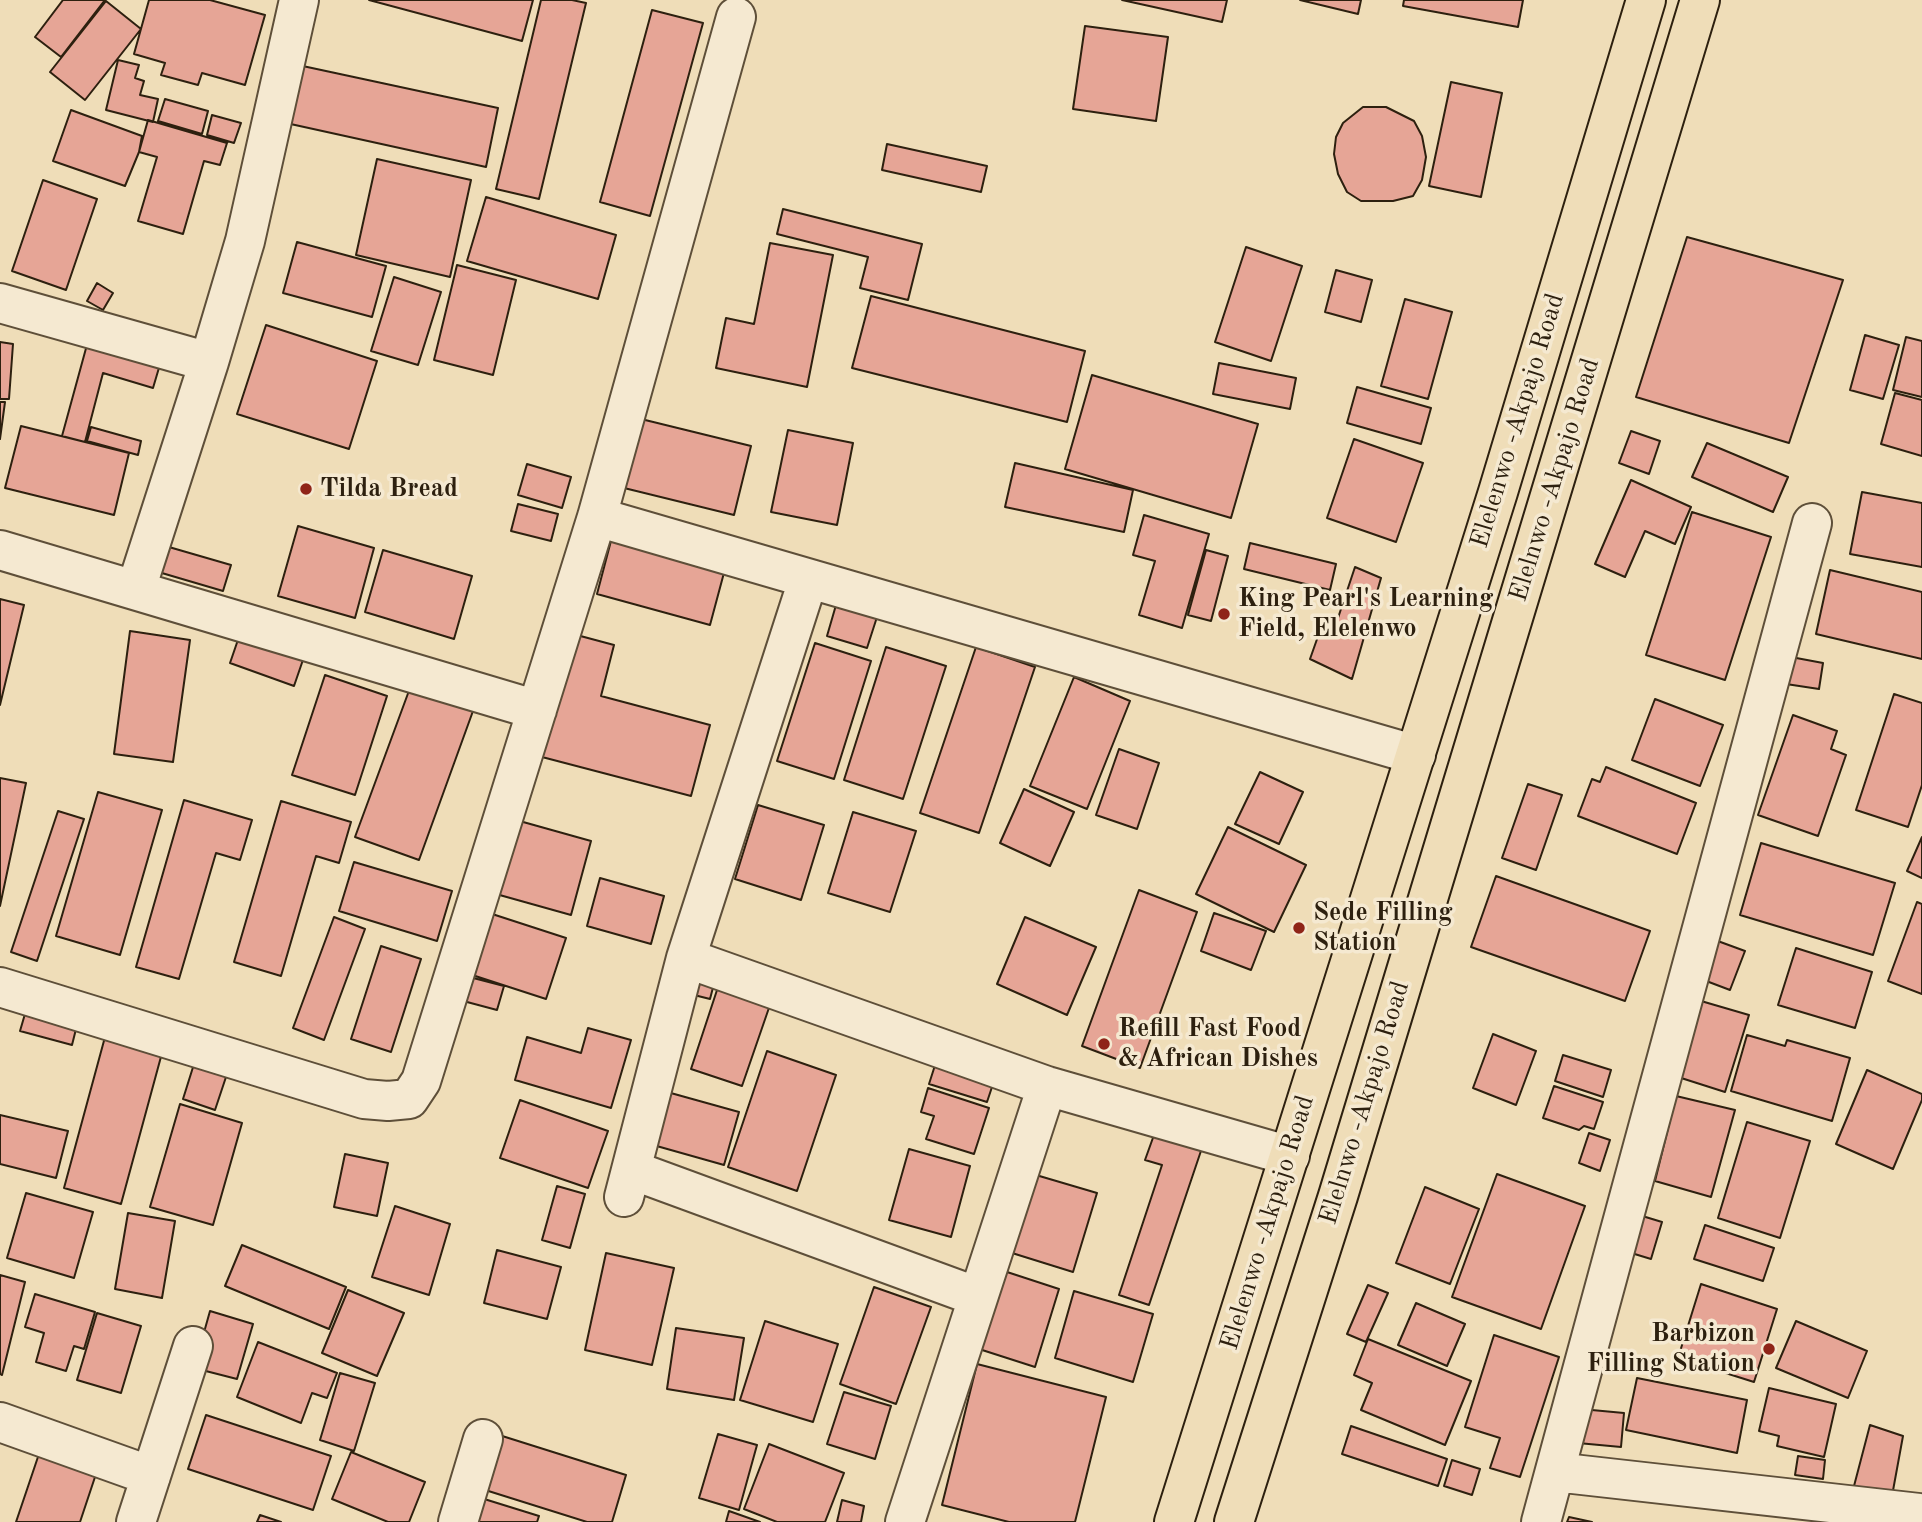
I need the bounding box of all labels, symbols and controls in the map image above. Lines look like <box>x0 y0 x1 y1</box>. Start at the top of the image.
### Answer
street label: Elelenwo -Akpajo Road <box>1464 290 1572 552</box>
street label: Elelnwo -Akpajo Road <box>1503 355 1607 605</box>
place label: Tilda Bread <box>320 473 458 505</box>
marker: Tilda Bread <box>298 481 314 497</box>
place label: King Pearl's Learning Field, Elelenwo <box>1238 583 1493 644</box>
marker: King Pearl's Learning Field, Elelenwo <box>1216 606 1232 622</box>
place label: Sede Filling Station <box>1313 897 1453 958</box>
marker: Sede Filling Station <box>1291 920 1307 936</box>
street label: Elelnwo -Akpajo Road <box>1313 978 1417 1228</box>
place label: Refill Fast Food & African Dishes <box>1118 1013 1318 1074</box>
marker: Refill Fast Food & African Dishes <box>1096 1036 1112 1052</box>
street label: Elelenwo -Akpajo Road <box>1214 1092 1322 1354</box>
place label: Barbizon Filling Station <box>1587 1318 1755 1380</box>
marker: Barbizon Filling Station <box>1761 1341 1777 1357</box>

